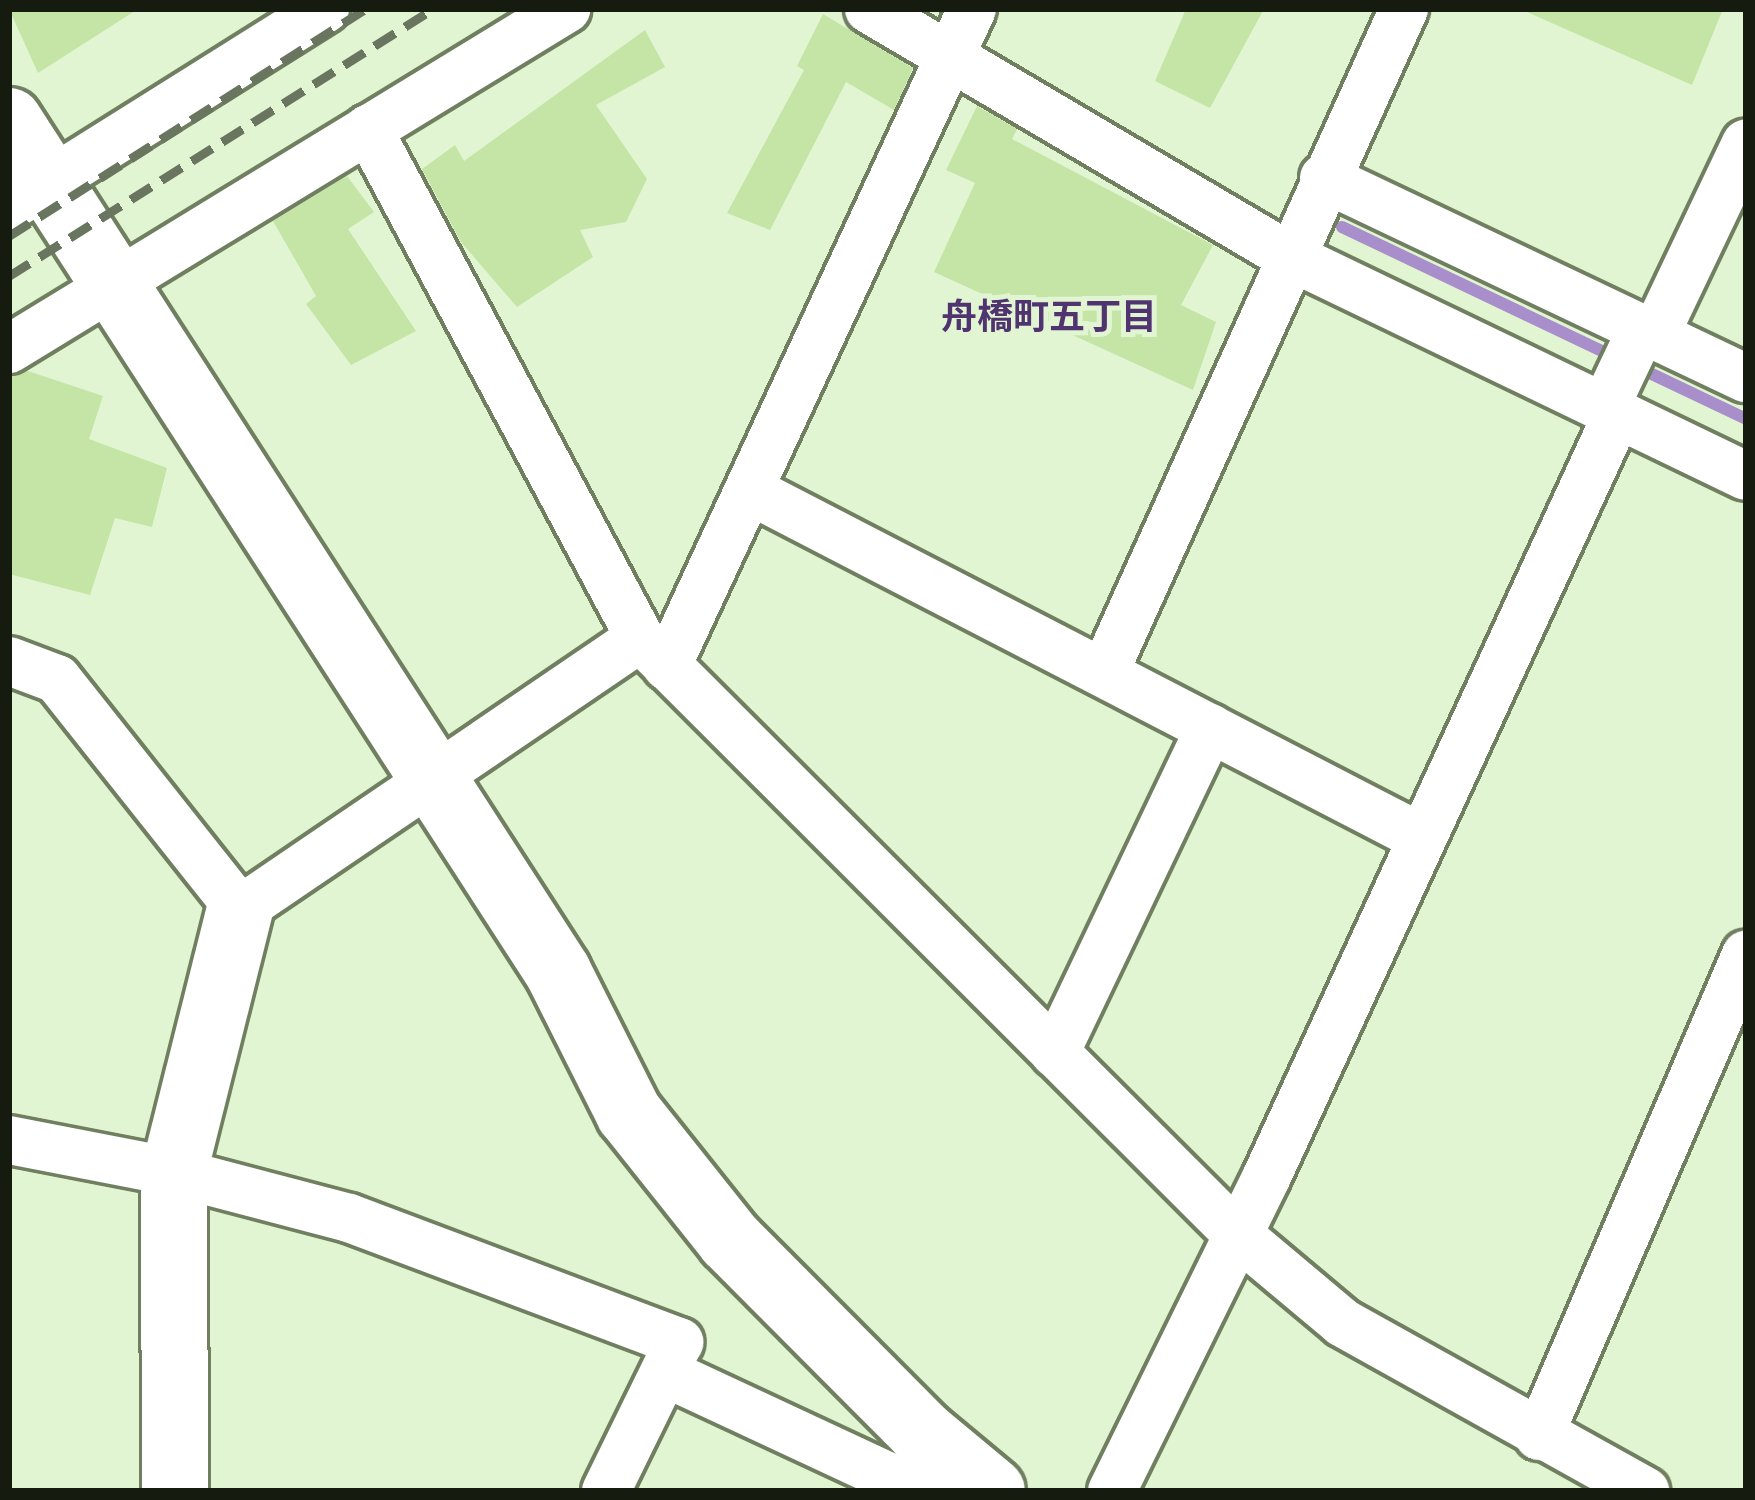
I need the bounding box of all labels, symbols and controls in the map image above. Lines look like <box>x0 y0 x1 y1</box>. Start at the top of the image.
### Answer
district label: 舟橋町五丁目 <box>941 294 1157 338</box>

